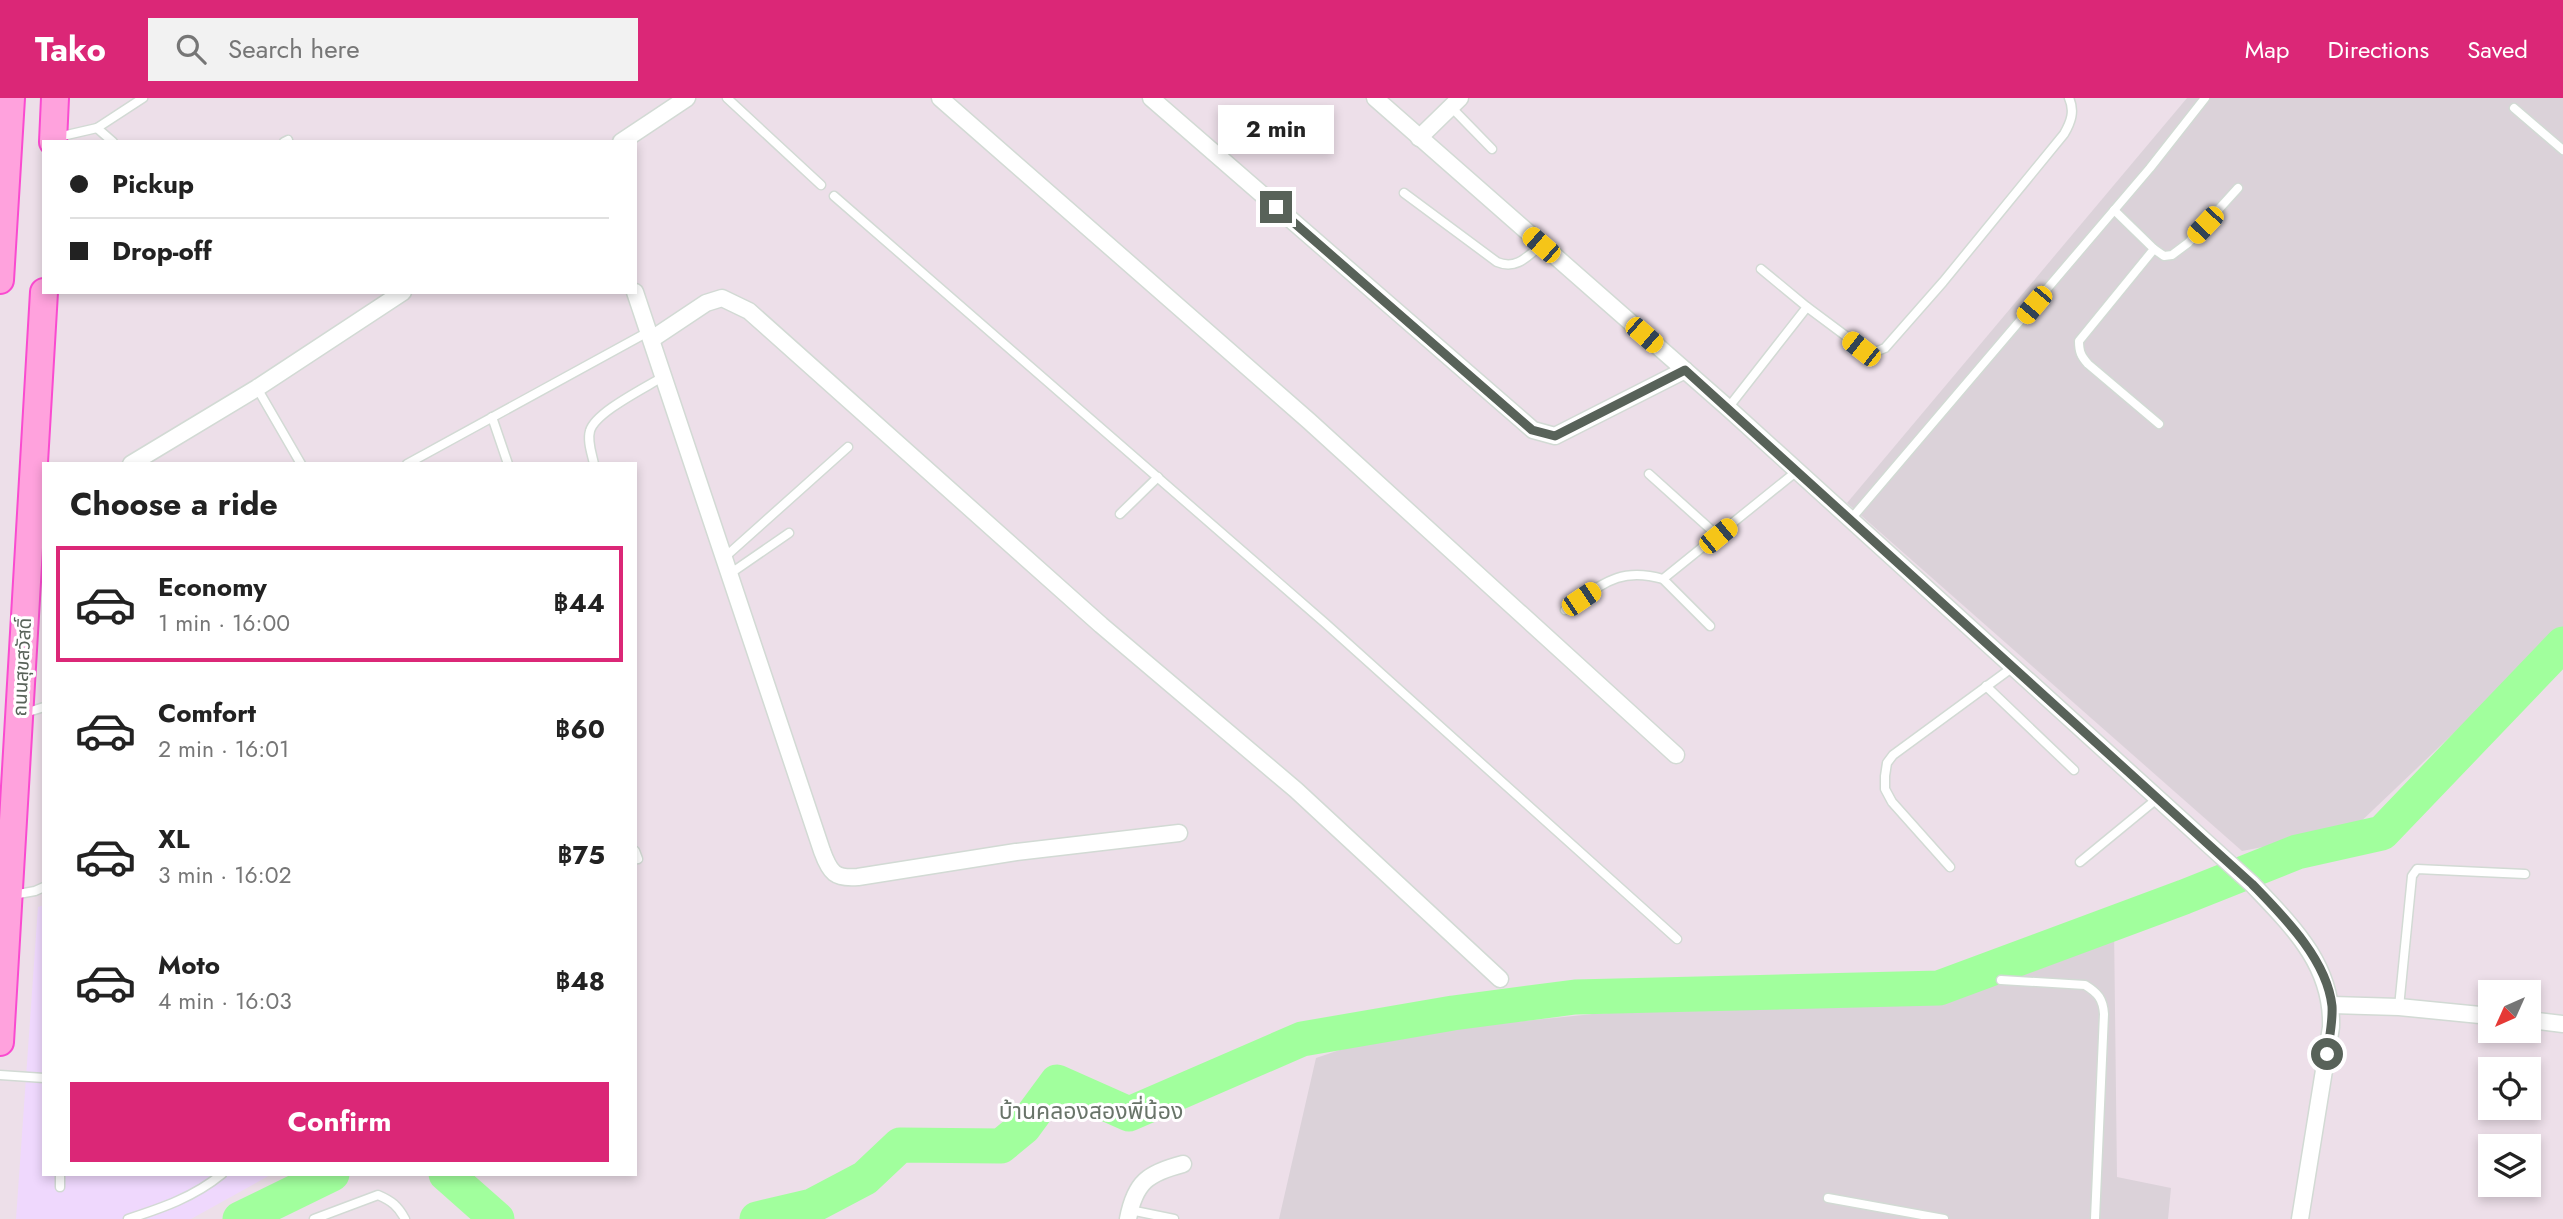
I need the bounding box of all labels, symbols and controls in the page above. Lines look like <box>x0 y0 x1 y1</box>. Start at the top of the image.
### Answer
search box <box>148 18 638 81</box>
text: Tako <box>35 26 106 73</box>
icon: search <box>172 30 210 68</box>
text: Search here <box>228 30 360 68</box>
text: Map <box>2245 32 2290 67</box>
text: Directions <box>2328 32 2429 67</box>
text: Saved <box>2467 32 2528 67</box>
callout: 2 min <box>1218 105 1334 154</box>
text: 2 min <box>1246 112 1306 146</box>
text: Pickup <box>112 165 194 203</box>
route end <box>1260 191 1292 223</box>
car <box>2183 202 2228 248</box>
car <box>1519 223 1564 267</box>
text: Drop-off <box>112 232 212 270</box>
car <box>2013 282 2056 328</box>
car <box>1622 313 1667 357</box>
car <box>1838 328 1885 370</box>
text: Choose a ride <box>70 481 278 527</box>
car <box>1696 515 1741 557</box>
text: Economy <box>158 568 267 606</box>
icon: car <box>74 573 137 636</box>
car <box>1558 579 1605 619</box>
text: ฿44 <box>554 584 605 622</box>
text: 1 min · 16:00 <box>158 606 290 640</box>
street label: ถนนสุขสวัสดิ์ <box>6 617 38 717</box>
text: Comfort <box>158 694 256 732</box>
icon: car <box>74 699 137 762</box>
text: ฿60 <box>555 710 605 748</box>
text: 2 min · 16:01 <box>158 732 289 766</box>
text: XL <box>158 820 190 858</box>
icon: car <box>74 825 137 888</box>
text: ฿75 <box>557 836 605 874</box>
text: 3 min · 16:02 <box>158 858 292 892</box>
text: Moto <box>158 946 220 984</box>
icon: car <box>74 951 137 1014</box>
text: ฿48 <box>555 962 605 1000</box>
north arrow <box>2478 980 2541 1043</box>
map controls <box>2478 980 2541 1197</box>
text: 4 min · 16:03 <box>158 984 292 1018</box>
route start <box>2311 1038 2343 1070</box>
button: locate <box>2478 1057 2541 1120</box>
button: Confirm <box>70 1082 609 1162</box>
district label: บ้านคลองสองพี่น้อง <box>999 1094 1183 1128</box>
button: layers <box>2478 1134 2541 1197</box>

